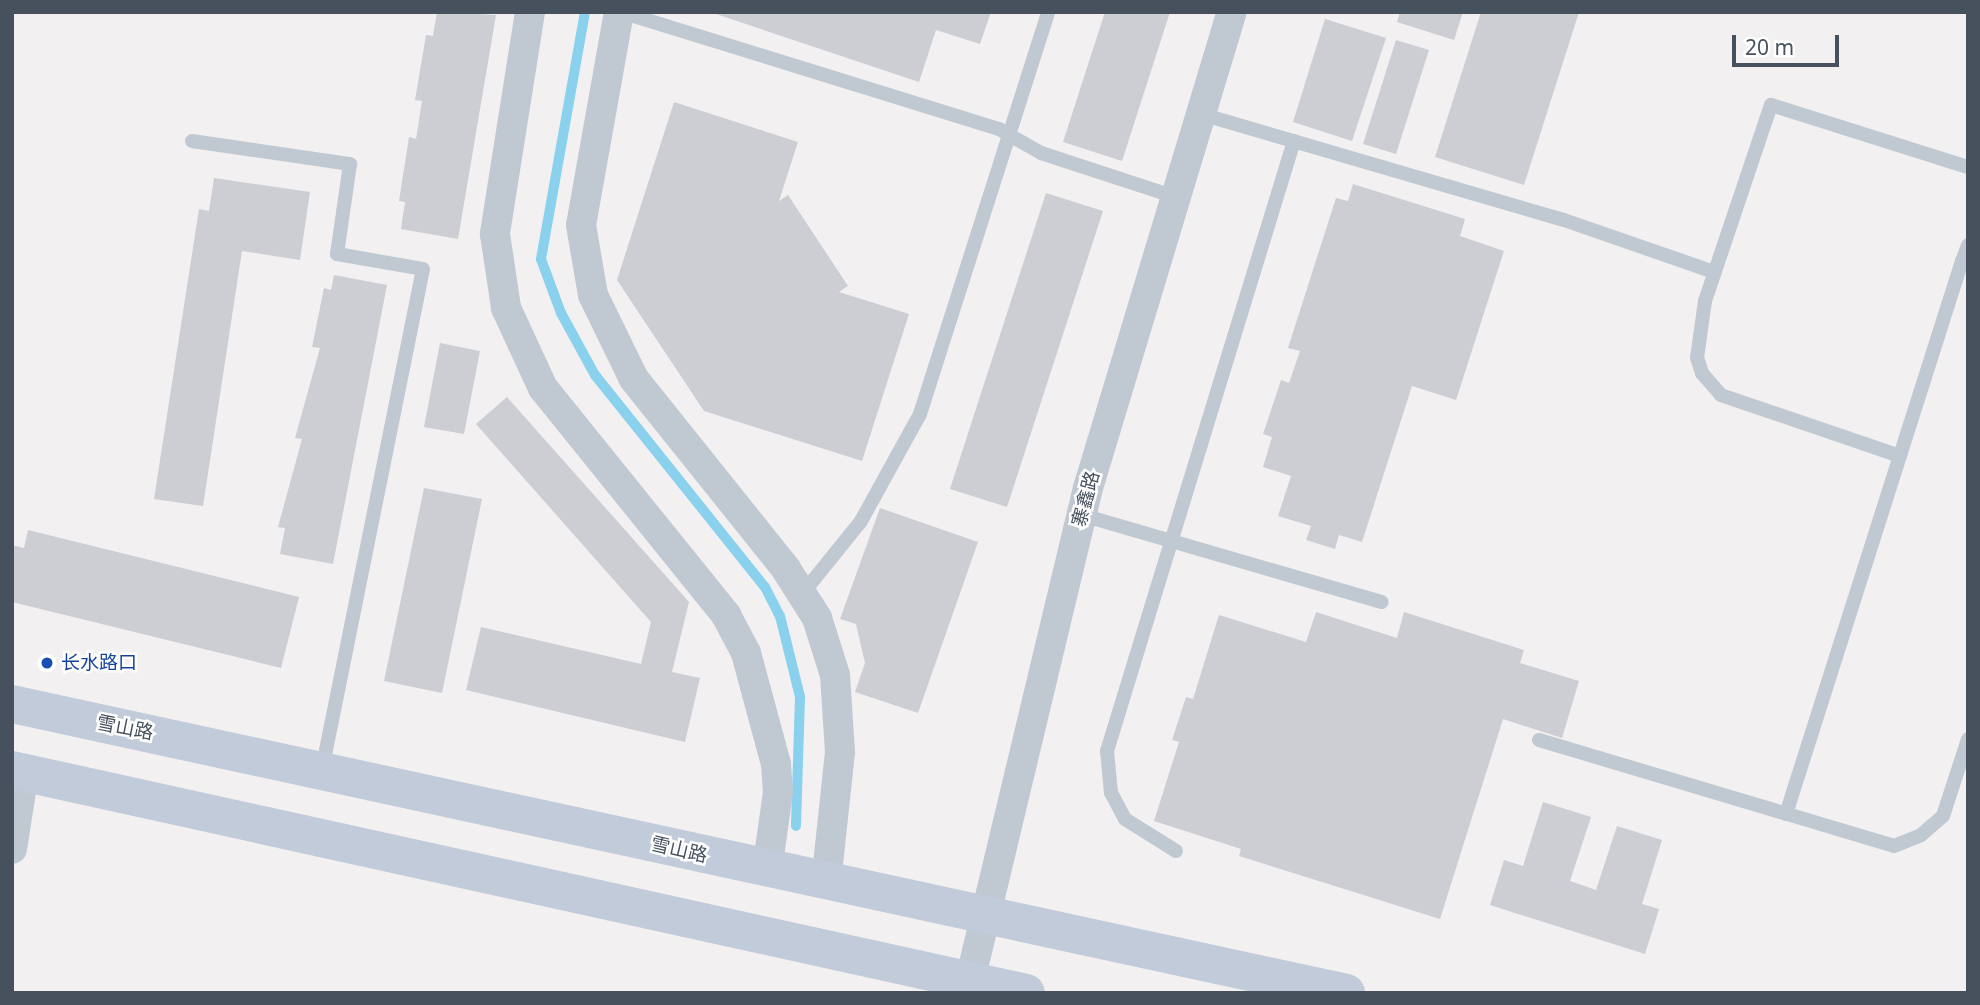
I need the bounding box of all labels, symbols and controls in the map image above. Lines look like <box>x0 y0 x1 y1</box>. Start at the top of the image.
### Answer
scale bar <box>1735 21 1842 65</box>
text: 20 m <box>1745 33 1794 61</box>
street label: 寨鑫路 <box>1068 469 1104 529</box>
place label: 长水路口 <box>61 652 137 674</box>
marker: 长水路口 <box>39 655 55 671</box>
street label: 雪山路 <box>95 711 155 745</box>
street label: 雪山路 <box>649 832 709 868</box>

